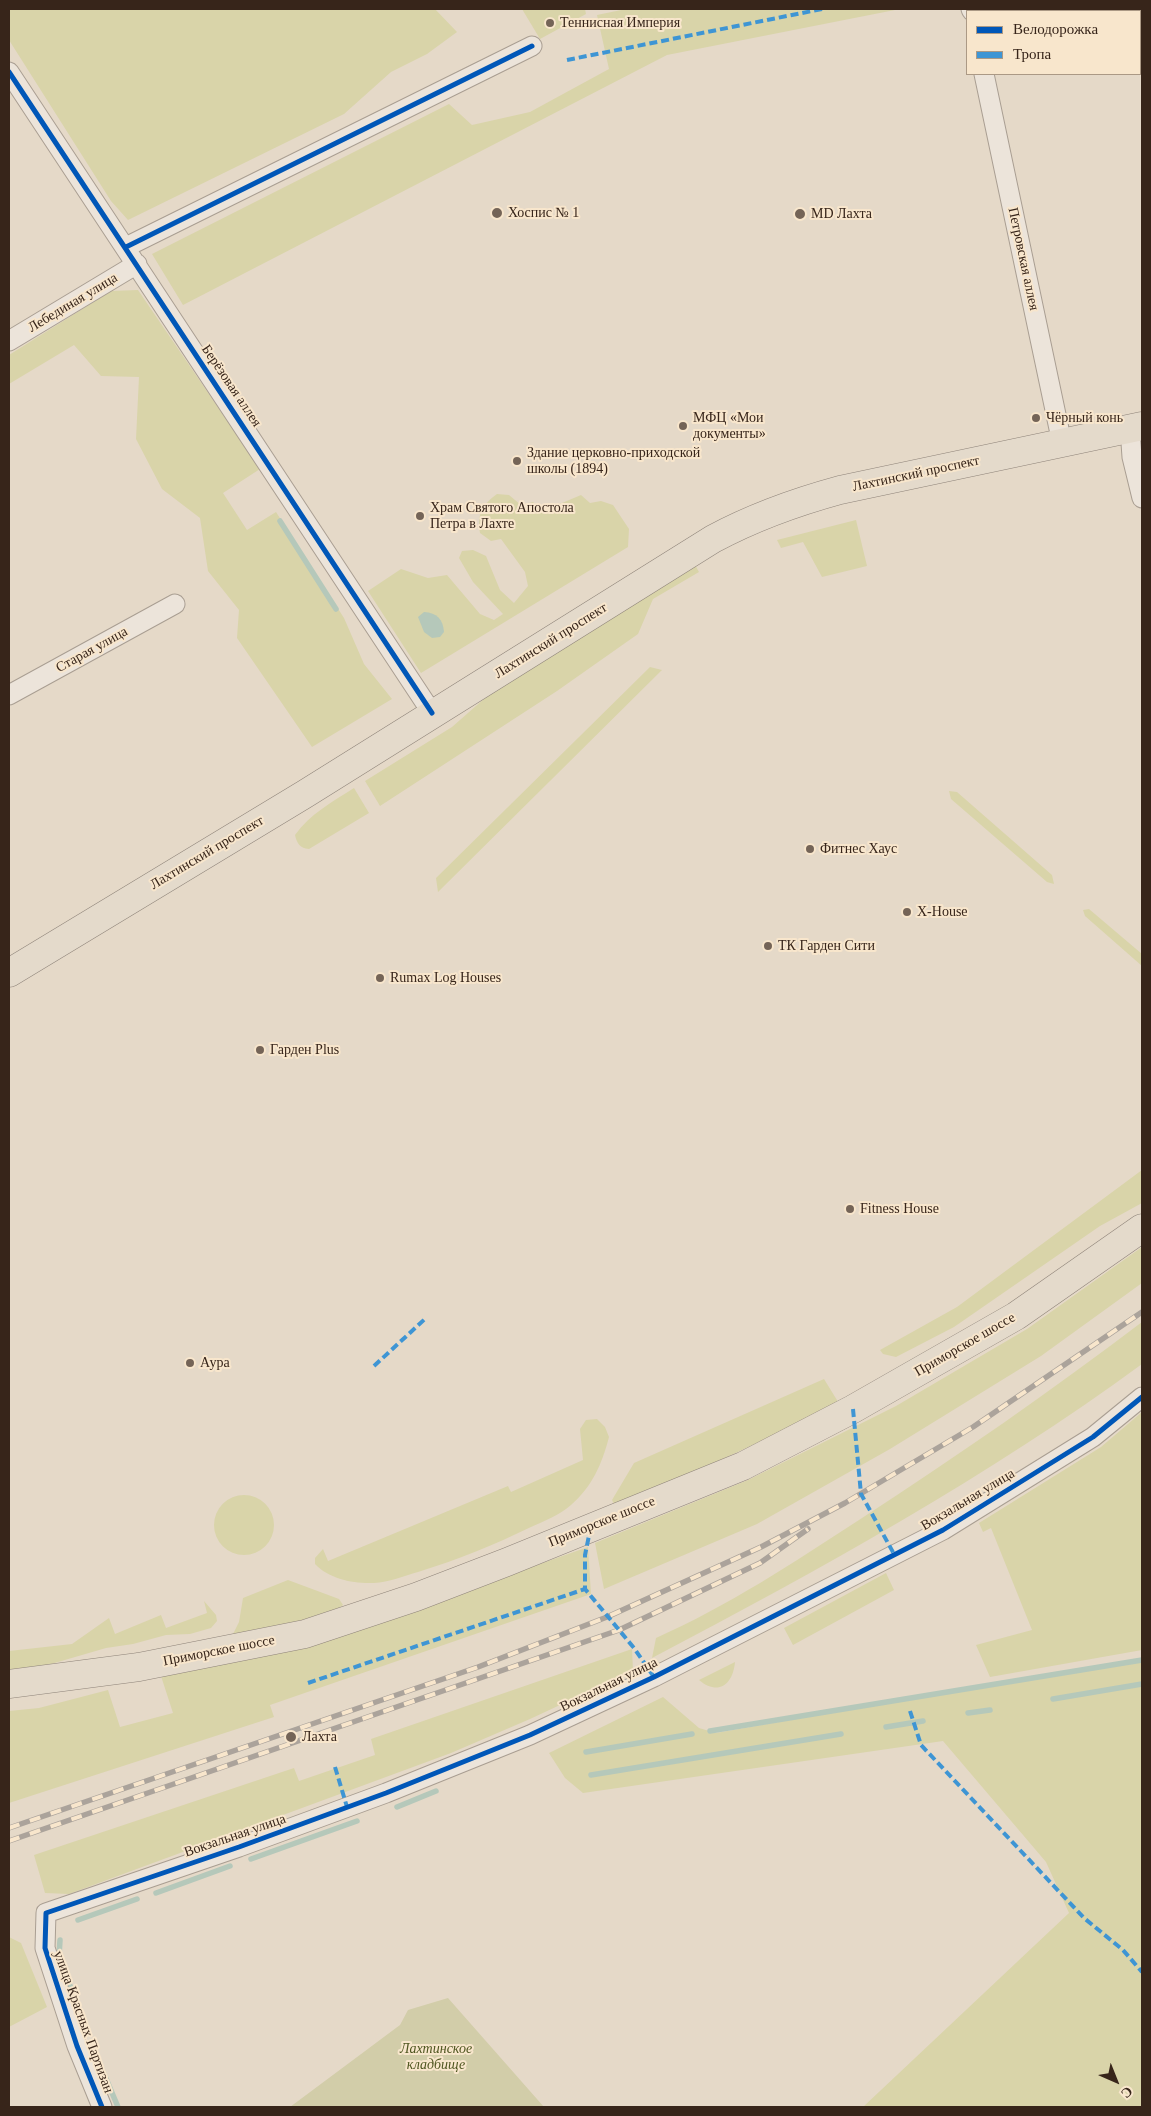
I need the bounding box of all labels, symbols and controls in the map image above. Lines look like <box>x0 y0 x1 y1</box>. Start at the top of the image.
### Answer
legend <box>966 10 1141 75</box>
place label: Теннисная Империя <box>560 15 680 31</box>
marker: Теннисная Империя <box>544 17 556 29</box>
text: Велодорожка <box>1013 21 1098 37</box>
text: Тропа <box>1013 46 1051 62</box>
place label: Хоспис № 1 <box>508 205 579 221</box>
marker: Хоспис № 1 <box>490 206 504 220</box>
place label: MD Лахта <box>811 206 872 222</box>
street label: Петровская аллея <box>1004 206 1042 312</box>
marker: MD Лахта <box>793 207 807 221</box>
street label: Лебединая улица <box>25 270 121 336</box>
street label: Берёзовая аллея <box>197 342 265 430</box>
place label: МФЦ «Мои документы» <box>693 410 766 442</box>
place label: Чёрный конь <box>1046 410 1123 426</box>
marker: Чёрный конь <box>1030 412 1042 424</box>
marker: МФЦ «Мои документы» <box>677 420 689 432</box>
place label: Здание церковно-приходской школы (1894) <box>527 445 700 478</box>
street label: Лахтинский проспект <box>851 452 981 496</box>
marker: Здание церковно-приходской школы (1894) <box>511 455 523 467</box>
place label: Храм Святого Апостола Петра в Лахте <box>430 500 574 532</box>
marker: Храм Святого Апостола Петра в Лахте <box>414 510 426 522</box>
street label: Лахтинский проспект <box>492 600 610 682</box>
street label: Старая улица <box>53 623 131 677</box>
street label: Лахтинский проспект <box>147 812 267 894</box>
place label: Фитнес Хаус <box>820 841 897 857</box>
marker: Фитнес Хаус <box>804 843 816 855</box>
place label: X-House <box>917 904 968 920</box>
marker: X-House <box>901 906 913 918</box>
place label: ТК Гарден Сити <box>778 938 875 954</box>
marker: ТК Гарден Сити <box>762 940 774 952</box>
place label: Rumax Log Houses <box>390 970 501 986</box>
marker: Rumax Log Houses <box>374 972 386 984</box>
place label: Гарден Plus <box>270 1042 339 1058</box>
marker: Гарден Plus <box>254 1044 266 1056</box>
place label: Fitness House <box>860 1201 939 1217</box>
marker: Fitness House <box>844 1203 856 1215</box>
street label: Приморское шоссе <box>912 1309 1018 1381</box>
place label: Аура <box>200 1355 230 1371</box>
marker: Аура <box>184 1357 196 1369</box>
street label: Вокзальная улица <box>918 1465 1018 1535</box>
street label: Приморское шоссе <box>546 1493 658 1551</box>
street label: Приморское шоссе <box>162 1632 276 1670</box>
street label: Вокзальная улица <box>557 1654 661 1716</box>
place label: Лахта <box>302 1729 337 1745</box>
marker: Лахта <box>284 1730 298 1744</box>
street label: Вокзальная улица <box>182 1811 288 1861</box>
street label: улица Красных Партизан <box>49 1949 117 2095</box>
park label: Лахтинское кладбище <box>400 2041 472 2074</box>
north arrow <box>1091 2056 1141 2106</box>
text: С <box>1118 2083 1136 2101</box>

